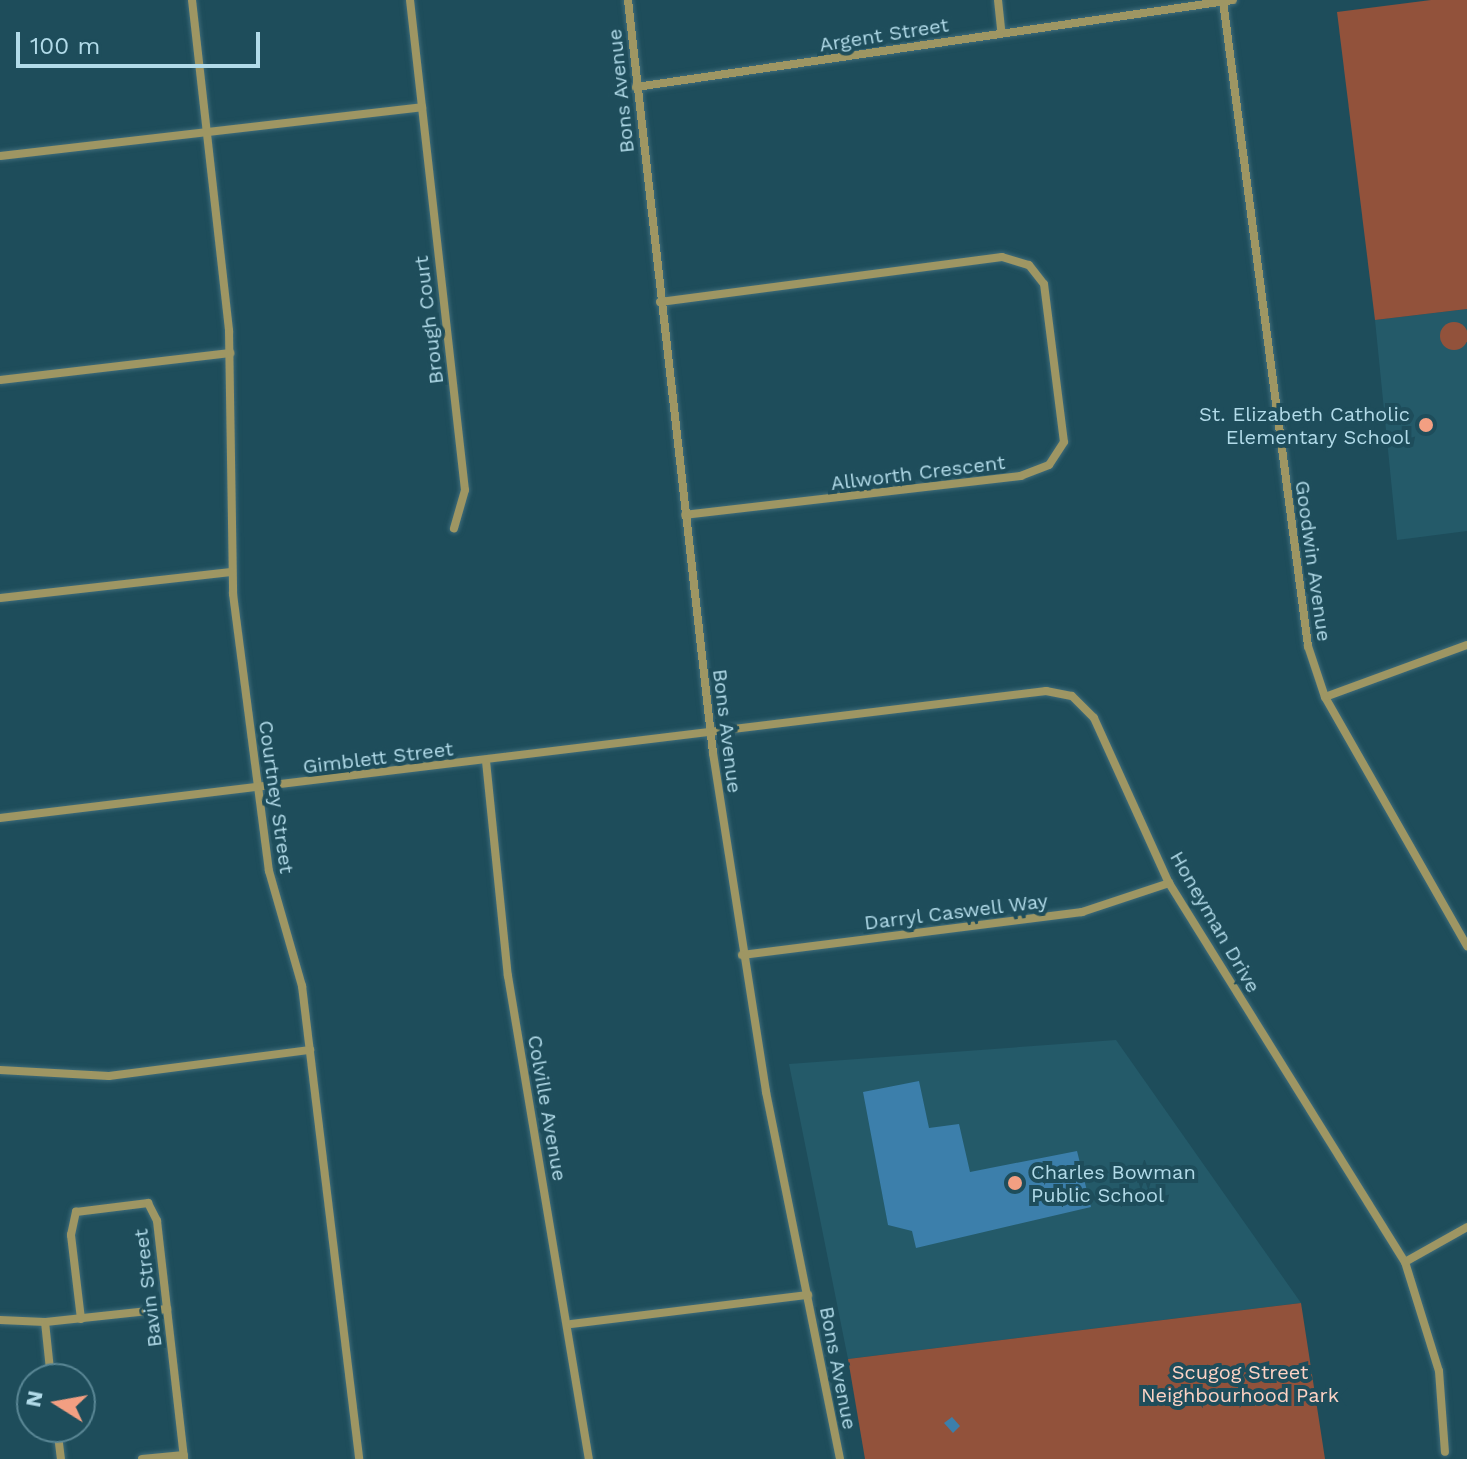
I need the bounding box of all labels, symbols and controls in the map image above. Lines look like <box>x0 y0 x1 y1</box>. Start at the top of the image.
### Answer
street label: Argent Street <box>818 13 950 57</box>
scale bar <box>20 16 264 66</box>
street label: Bons Avenue <box>603 27 639 155</box>
text: 100 m <box>30 32 100 60</box>
street label: Brough Court <box>409 254 449 386</box>
place label: St. Elizabeth Catholic Elementary School <box>1199 402 1410 449</box>
marker: St. Elizabeth Catholic Elementary School <box>1417 416 1435 434</box>
street label: Allworth Crescent <box>829 450 1007 496</box>
street label: Goodwin Avenue <box>1290 479 1336 643</box>
street label: Bons Avenue <box>707 667 747 795</box>
street label: Courtney Street <box>253 719 299 875</box>
street label: Gimblett Street <box>301 737 455 779</box>
street label: Honeyman Drive <box>1165 847 1265 997</box>
street label: Darryl Caswell Way <box>862 889 1050 935</box>
street label: Colville Avenue <box>522 1033 572 1183</box>
place label: Charles Bowman Public School <box>1031 1160 1196 1207</box>
marker: Charles Bowman Public School <box>1006 1174 1024 1192</box>
street label: Bavin Street <box>129 1227 167 1349</box>
street label: Bons Avenue <box>814 1304 862 1432</box>
park label: Scugog Street Neighbourhood Park <box>1141 1361 1339 1408</box>
north arrow <box>16 1363 96 1443</box>
text: N <box>20 1388 48 1409</box>

